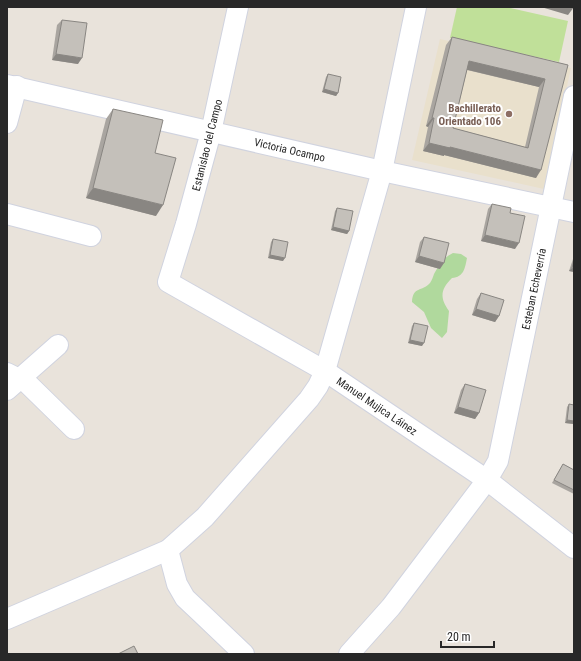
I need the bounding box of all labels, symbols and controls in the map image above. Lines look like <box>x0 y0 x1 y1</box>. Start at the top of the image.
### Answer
street label: Estanislao del Campo <box>190 97 225 192</box>
place label: Bachillerato Orientado 106 <box>439 102 502 128</box>
marker: Bachillerato Orientado 106 <box>504 109 514 119</box>
street label: Victoria Ocampo <box>253 136 327 165</box>
street label: Esteban Echeverría <box>520 247 549 331</box>
street label: Manuel Mujica Láinez <box>334 375 420 438</box>
scale bar <box>441 623 494 649</box>
text: 20 m <box>447 630 471 644</box>

